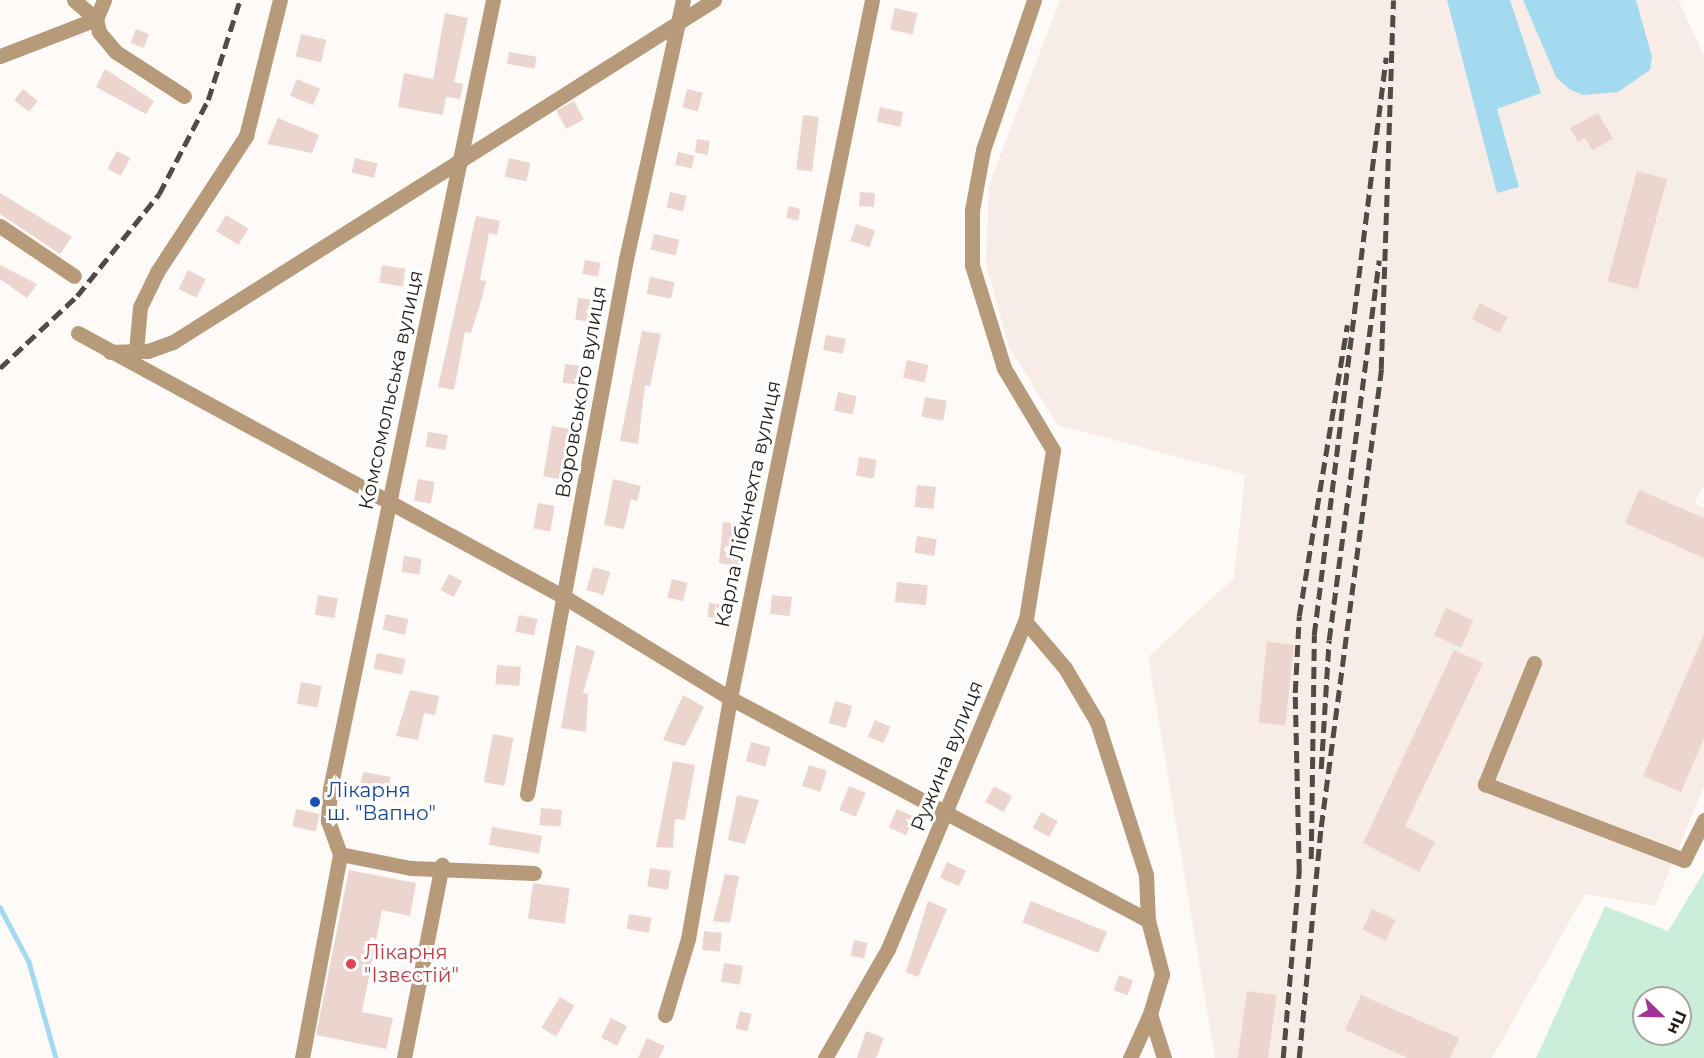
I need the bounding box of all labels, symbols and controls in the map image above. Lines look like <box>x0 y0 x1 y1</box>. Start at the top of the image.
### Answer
street label: Комсомольська вулиця <box>354 268 428 512</box>
street label: Воровського вулиця <box>551 284 611 500</box>
street label: Карла Лібкнехта вулиця <box>710 378 786 630</box>
street label: Ружина вулиця <box>906 677 988 835</box>
place label: Лікарня ш. "Вапно" <box>327 778 436 825</box>
marker: Лікарня ш. "Вапно" <box>308 795 322 809</box>
place label: Лікарня "Ізвєстій" <box>364 940 459 987</box>
marker: Лікарня "Ізвєстій" <box>342 955 360 973</box>
north arrow <box>1632 986 1692 1046</box>
text: Пн <box>1664 1008 1691 1037</box>

